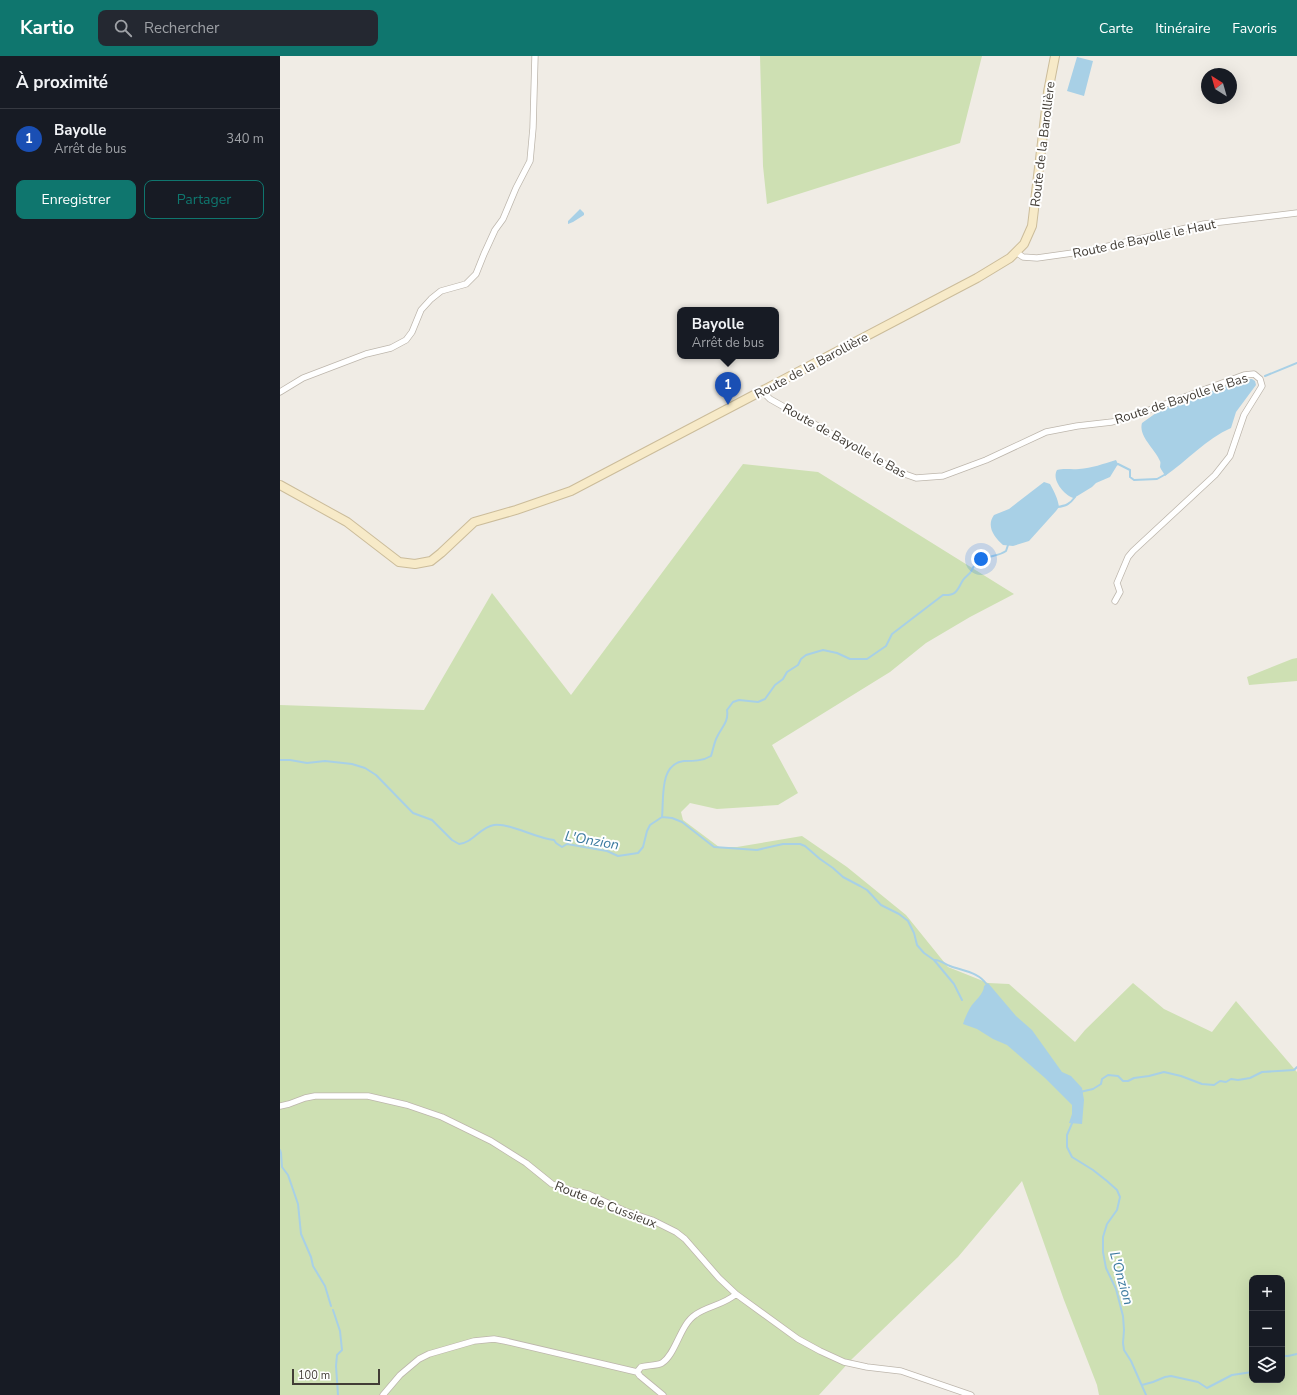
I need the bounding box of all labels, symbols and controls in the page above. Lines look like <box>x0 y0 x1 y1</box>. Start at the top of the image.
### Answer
search box <box>98 10 378 46</box>
text: Kartio <box>20 15 74 41</box>
icon: search <box>112 17 134 39</box>
text: Rechercher <box>144 18 219 38</box>
text: Carte <box>1099 19 1133 38</box>
text: Itinéraire <box>1155 19 1210 38</box>
text: Favoris <box>1232 19 1277 38</box>
north arrow <box>1201 68 1237 104</box>
text: À proximité <box>16 71 108 94</box>
street label: Route de la Barollière <box>1026 80 1060 208</box>
text: Bayolle <box>54 120 106 140</box>
text: 1 <box>25 130 33 148</box>
text: 340 m <box>226 130 264 148</box>
text: Arrêt de bus <box>54 140 126 158</box>
button: Enregistrer <box>16 180 136 219</box>
button: Partager <box>144 180 264 219</box>
street label: Route de Bayolle le Haut <box>1071 215 1218 263</box>
popup <box>677 307 779 359</box>
text: Bayolle <box>692 314 744 334</box>
street label: Route de la Barollière <box>751 328 872 403</box>
text: Arrêt de bus <box>692 334 764 352</box>
street label: Route de Bayolle le Bas <box>1112 369 1250 429</box>
pin: 1 <box>715 372 741 405</box>
street label: Route de Bayolle le Bas <box>779 399 910 482</box>
your location <box>971 549 991 569</box>
water label: L'Onzion <box>563 826 621 855</box>
street label: Route de Cussieux <box>552 1177 659 1233</box>
water label: L'Onzion <box>1105 1249 1138 1307</box>
map controls <box>1249 1275 1285 1383</box>
button: + <box>1249 1275 1285 1311</box>
button: − <box>1249 1311 1285 1347</box>
button: layers <box>1249 1347 1285 1383</box>
scale bar <box>292 1367 380 1386</box>
text: 100 m <box>298 1368 330 1383</box>

